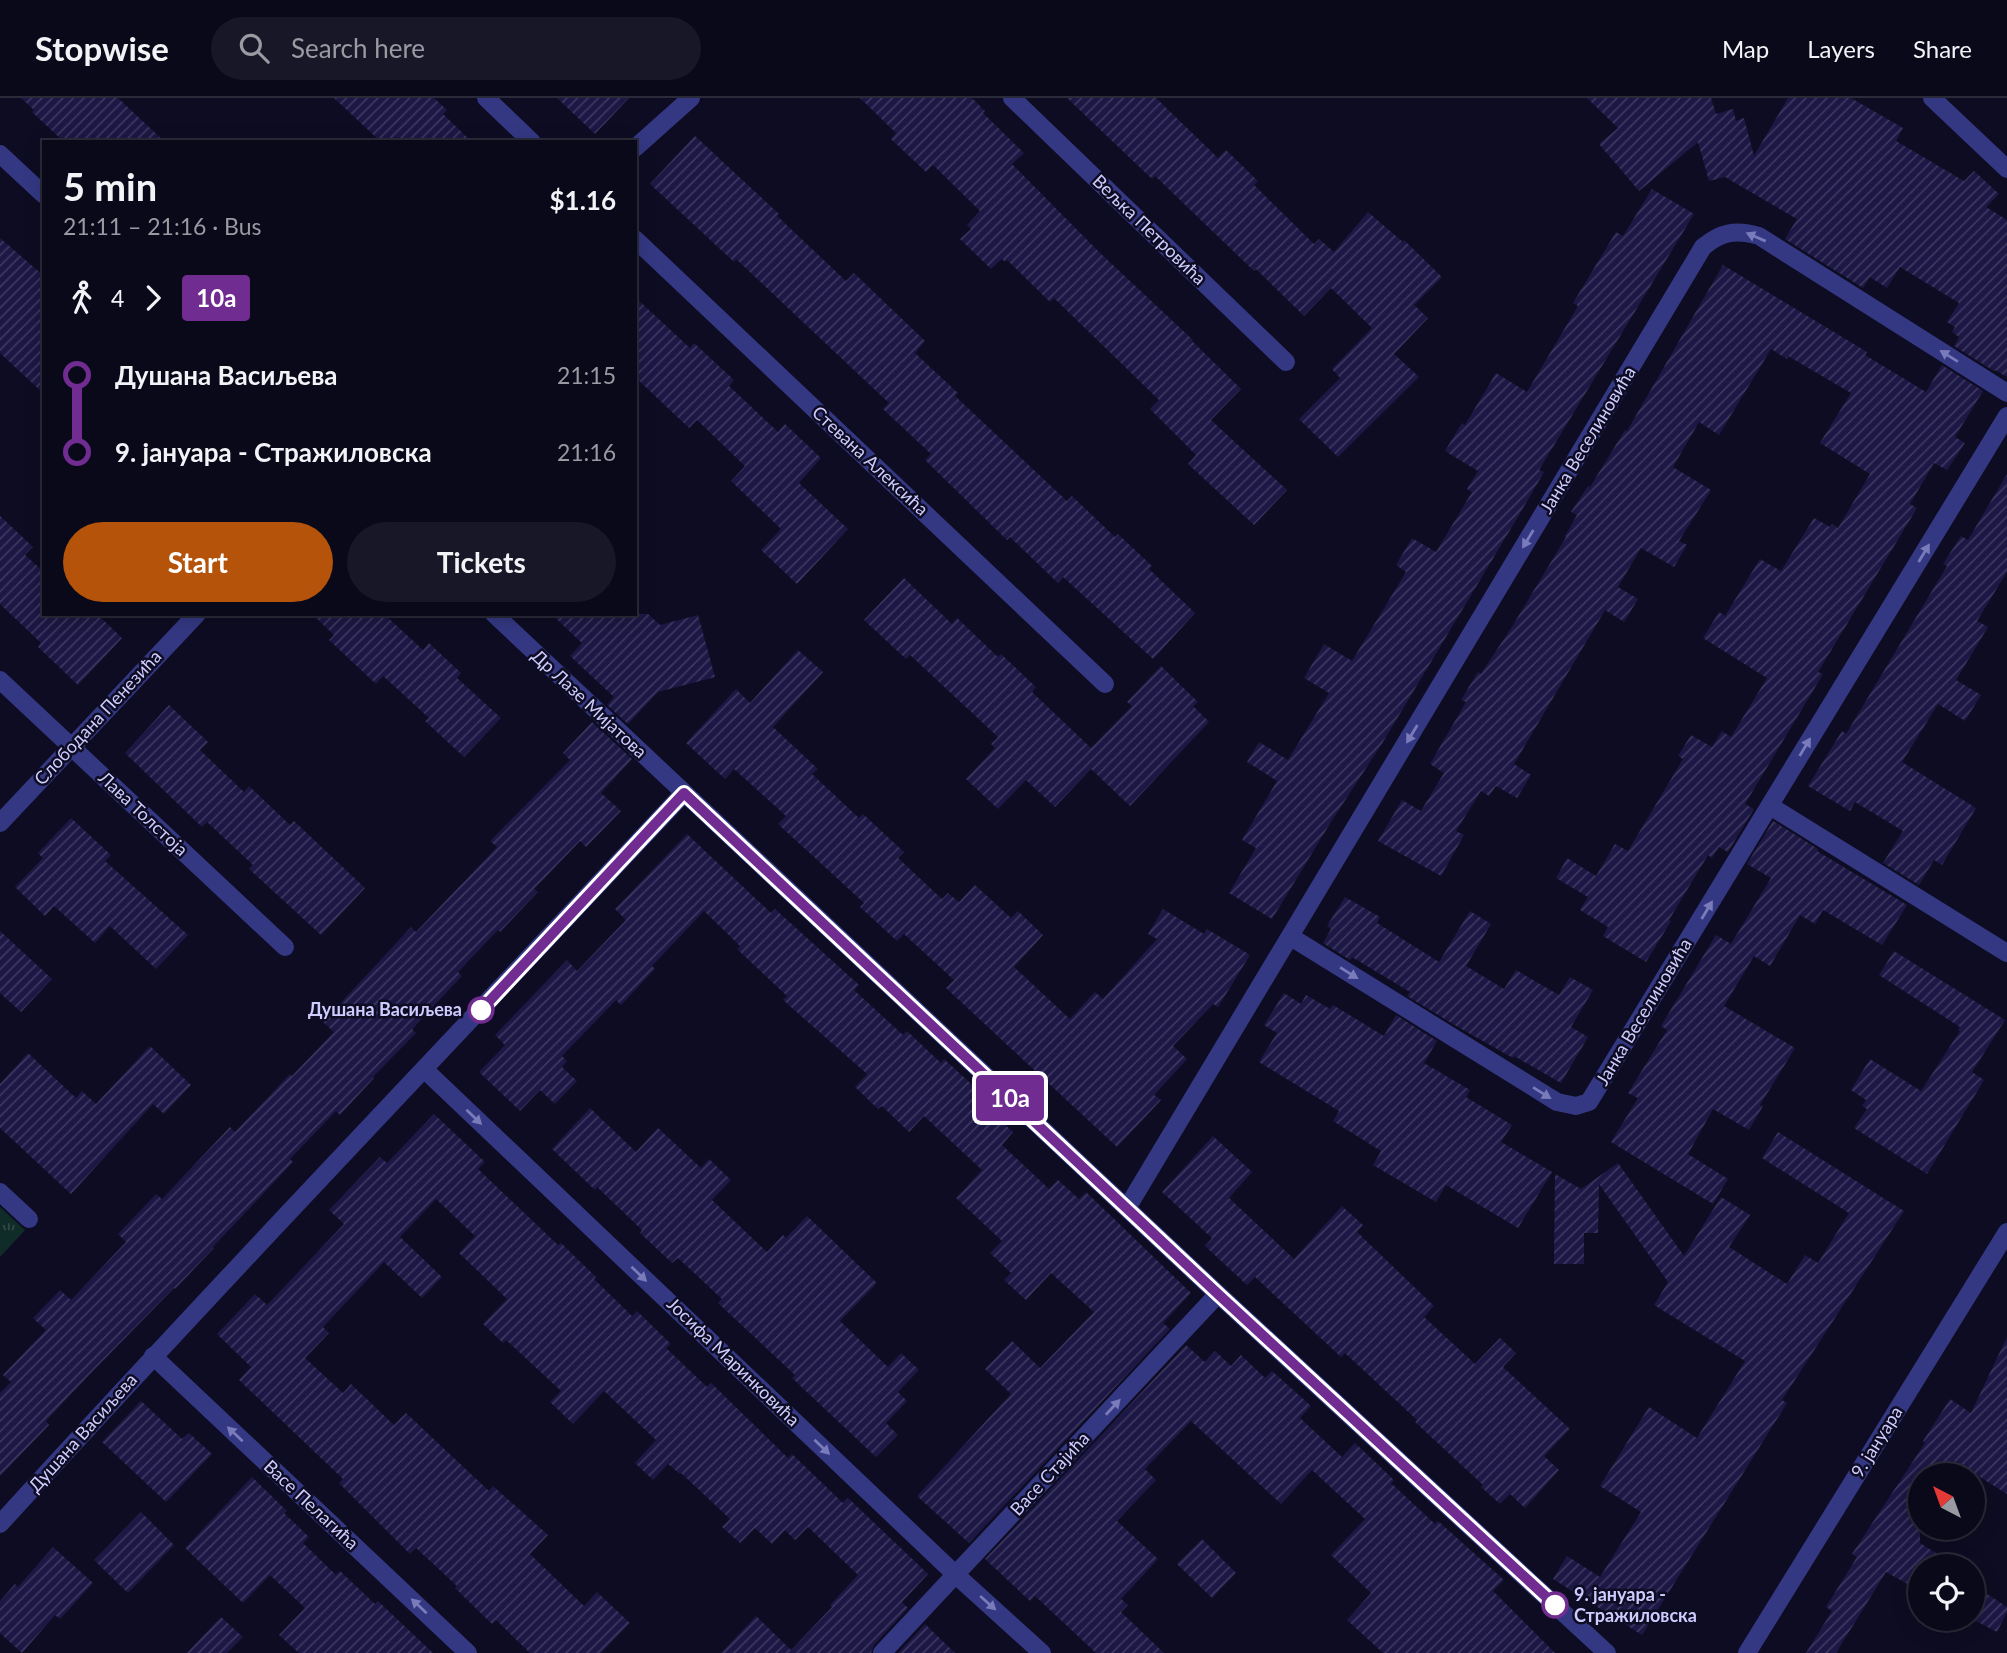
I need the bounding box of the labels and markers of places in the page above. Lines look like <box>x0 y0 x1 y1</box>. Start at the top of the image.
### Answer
marker: Душана Васиљева <box>468 997 494 1023</box>
place label: Душана Васиљева <box>308 998 462 1020</box>
place label: 9. јануара - Стражиловска <box>1574 1583 1697 1626</box>
marker: 9. јануара - Стражиловска <box>1542 1592 1568 1618</box>

